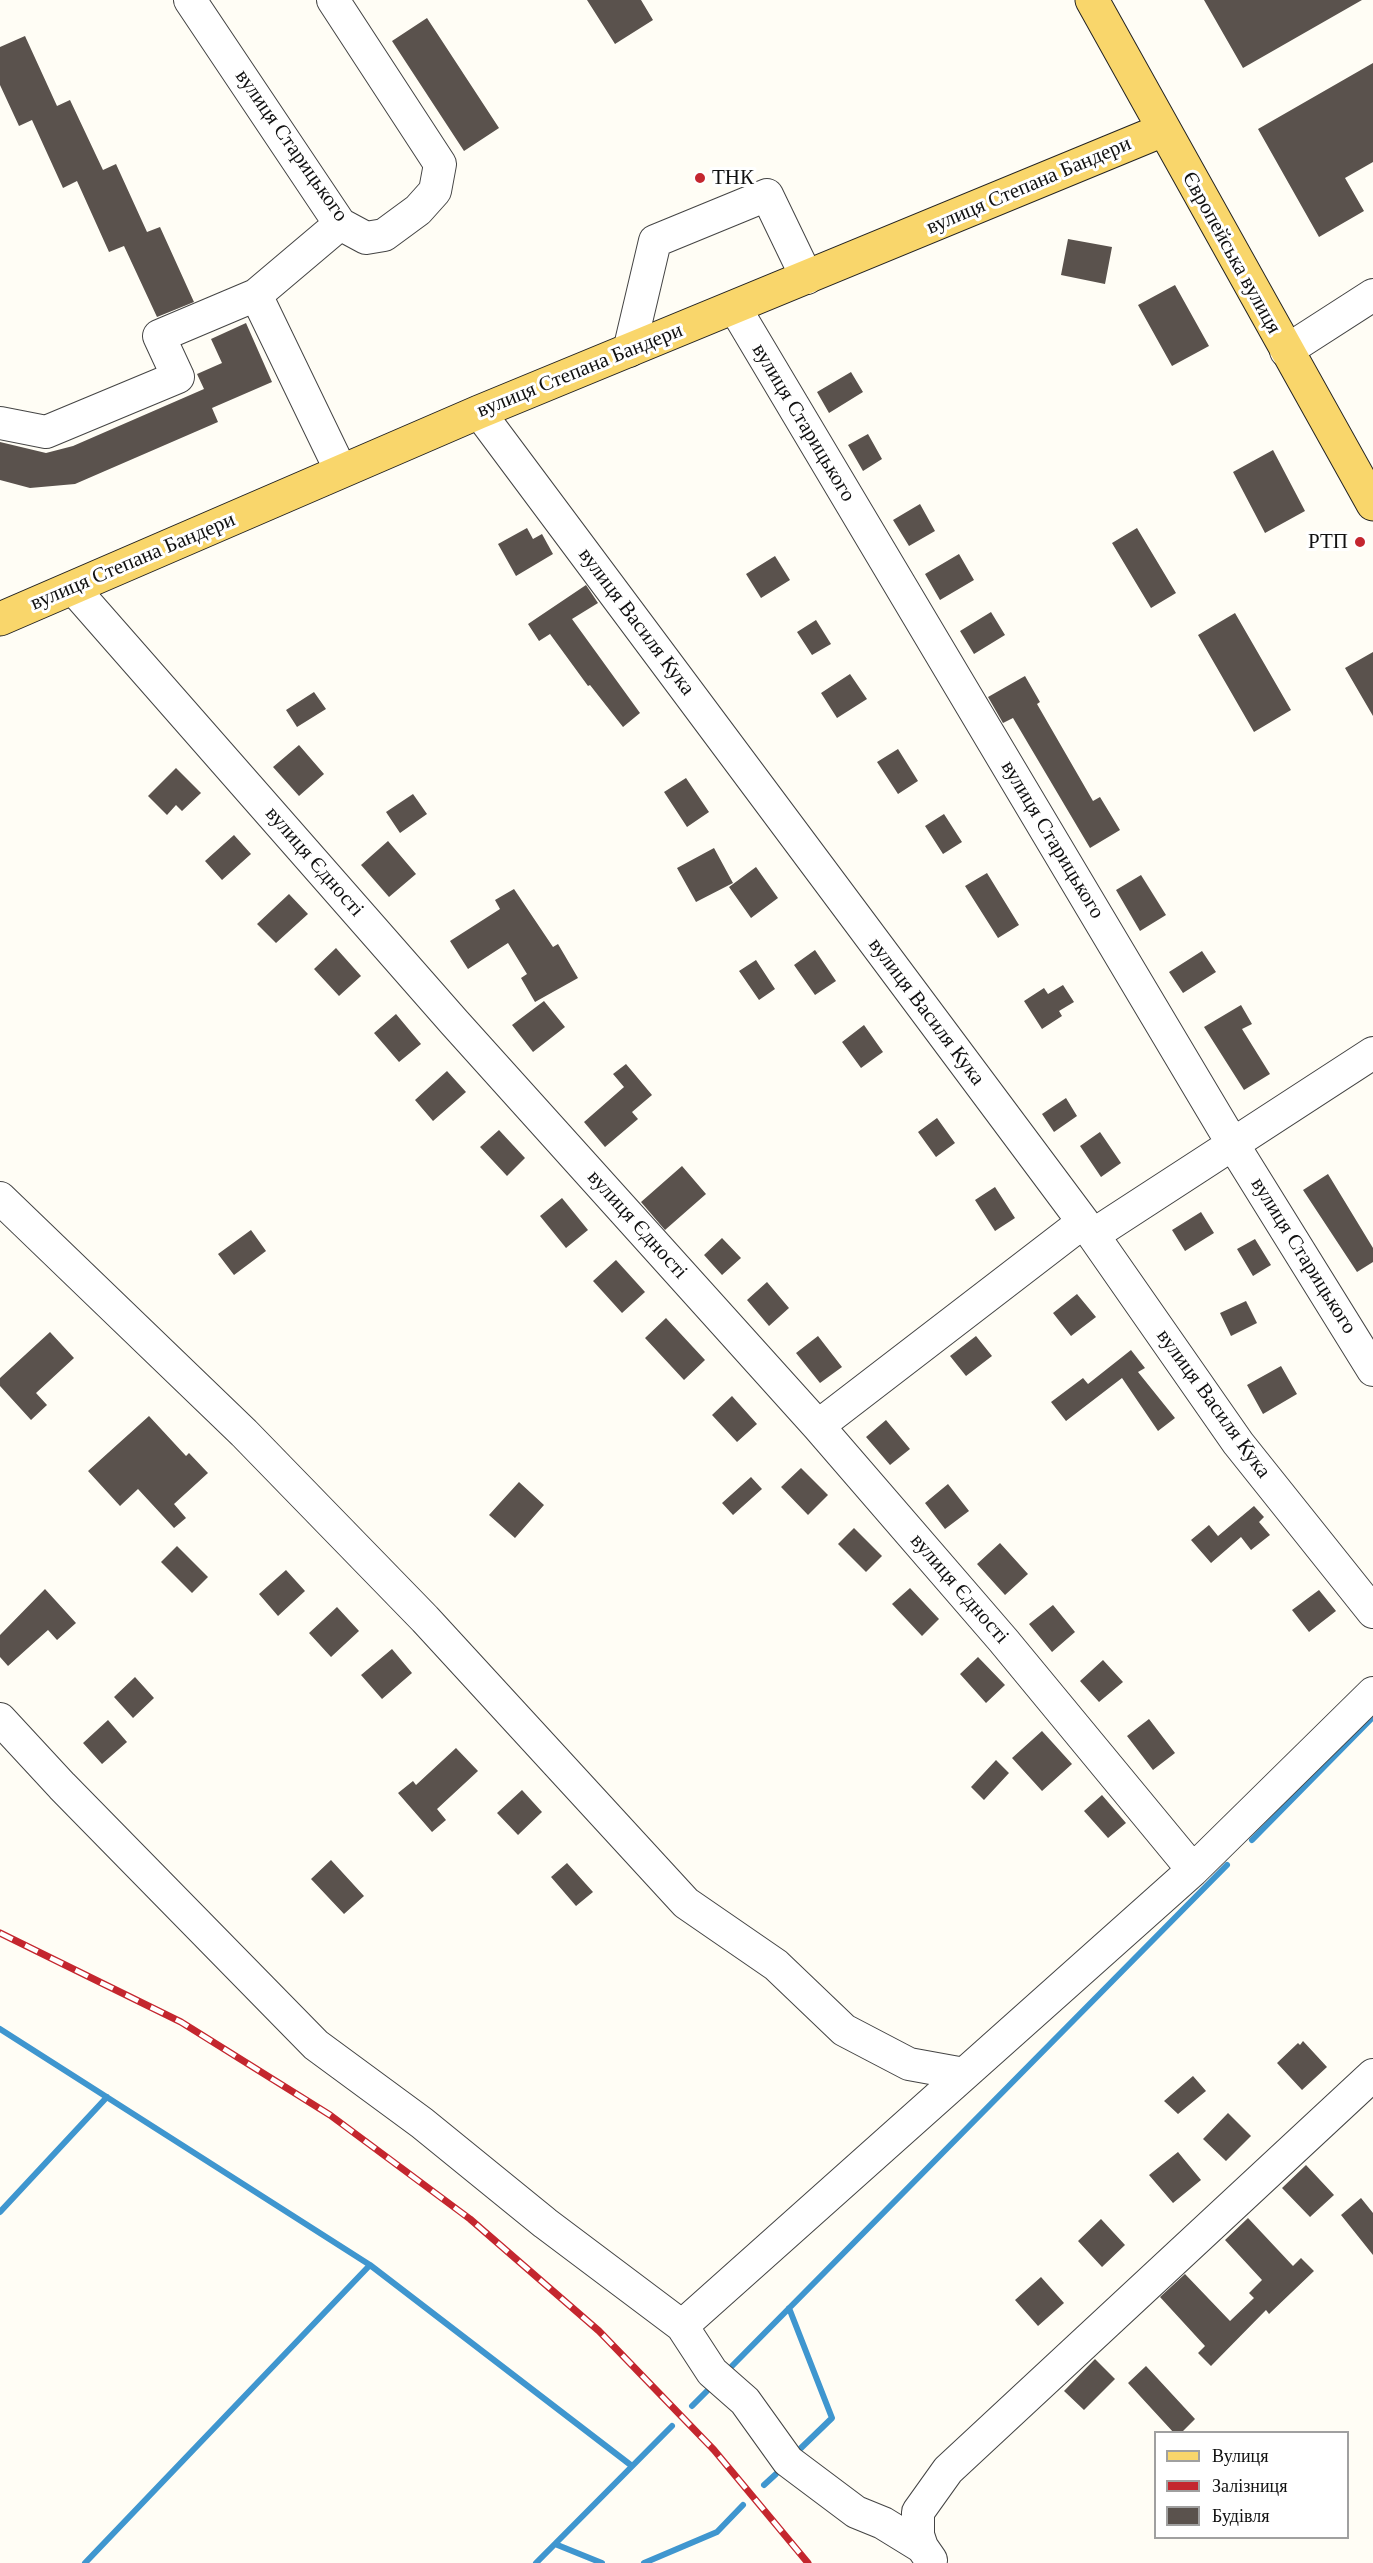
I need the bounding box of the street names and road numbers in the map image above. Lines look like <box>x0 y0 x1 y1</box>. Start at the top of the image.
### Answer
street label: вулиця Старицького <box>229 65 353 227</box>
street label: вулиця Степана Бандери <box>923 131 1135 241</box>
street label: Європейська вулиця <box>1176 168 1286 338</box>
street label: вулиця Степана Бандери <box>473 318 687 424</box>
street label: вулиця Старицького <box>746 339 860 507</box>
street label: вулиця Степана Бандери <box>27 507 239 617</box>
street label: вулиця Василя Кука <box>572 543 700 701</box>
street label: вулиця Старицького <box>995 756 1109 924</box>
street label: вулиця Єдності <box>259 802 369 922</box>
street label: вулиця Василя Кука <box>862 933 990 1091</box>
street label: вулиця Єдності <box>582 1165 692 1285</box>
street label: вулиця Старицького <box>1245 1173 1361 1339</box>
street label: вулиця Василя Кука <box>1150 1325 1276 1483</box>
street label: вулиця Єдності <box>904 1529 1014 1649</box>

